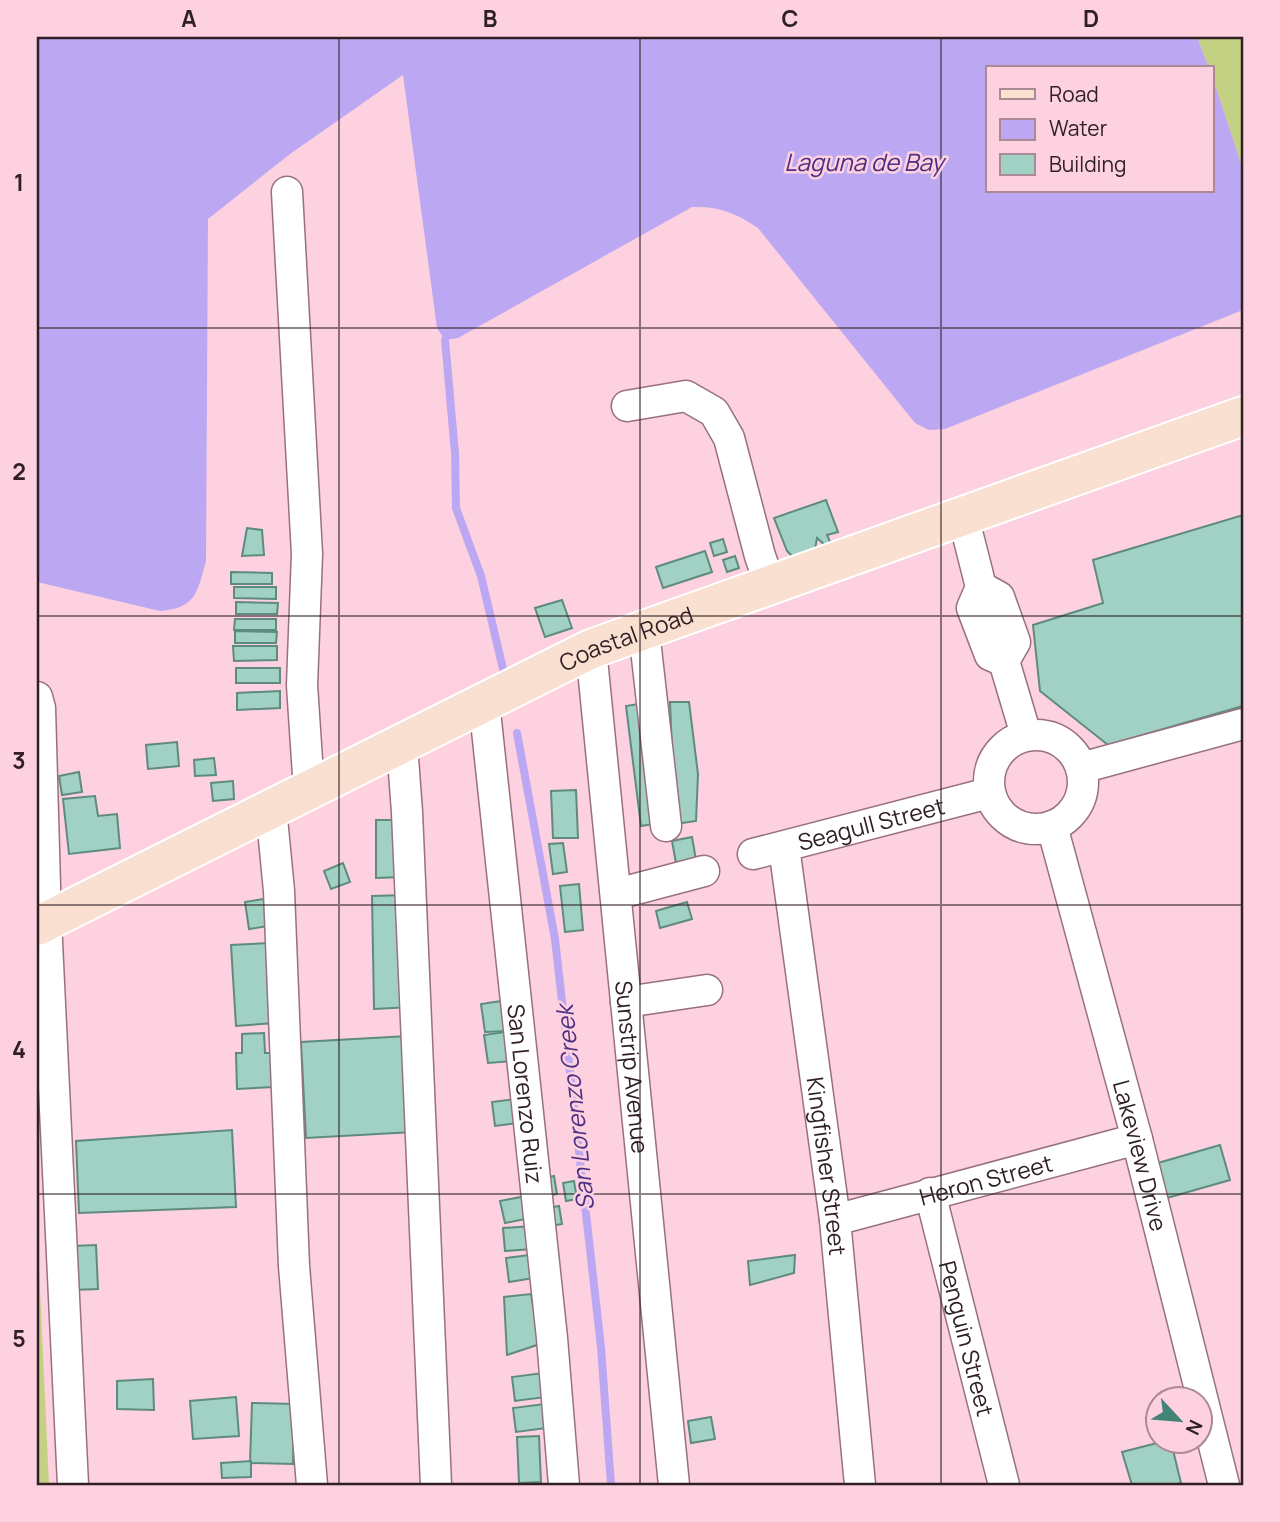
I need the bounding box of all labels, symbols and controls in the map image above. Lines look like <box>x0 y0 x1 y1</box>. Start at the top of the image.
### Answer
text: A <box>181 2 197 34</box>
text: B <box>483 2 497 34</box>
text: C <box>782 2 799 34</box>
text: D <box>1083 2 1099 34</box>
legend <box>986 66 1214 192</box>
text: Road <box>1049 80 1099 108</box>
text: Water <box>1049 114 1108 142</box>
water label: Laguna de Bay <box>784 145 947 178</box>
text: Building <box>1049 150 1126 178</box>
text: 1 <box>14 166 24 198</box>
text: 2 <box>12 455 26 487</box>
street label: Coastal Road <box>553 598 697 679</box>
text: 3 <box>12 744 26 776</box>
street label: Seagull Street <box>794 789 948 858</box>
street label: Sunstrip Avenue <box>608 979 657 1155</box>
water label: San Lorenzo Creek <box>546 1001 601 1212</box>
street label: San Lorenzo Ruiz <box>500 1002 551 1185</box>
text: 4 <box>12 1033 26 1065</box>
street label: Kingfisher Street <box>800 1075 854 1257</box>
street label: Lakeview Drive <box>1106 1076 1175 1234</box>
street label: Heron Street <box>915 1146 1056 1213</box>
street label: Penguin Street <box>932 1257 1002 1419</box>
text: 5 <box>12 1322 26 1354</box>
north arrow <box>1144 1386 1214 1456</box>
text: N <box>1180 1416 1209 1439</box>

